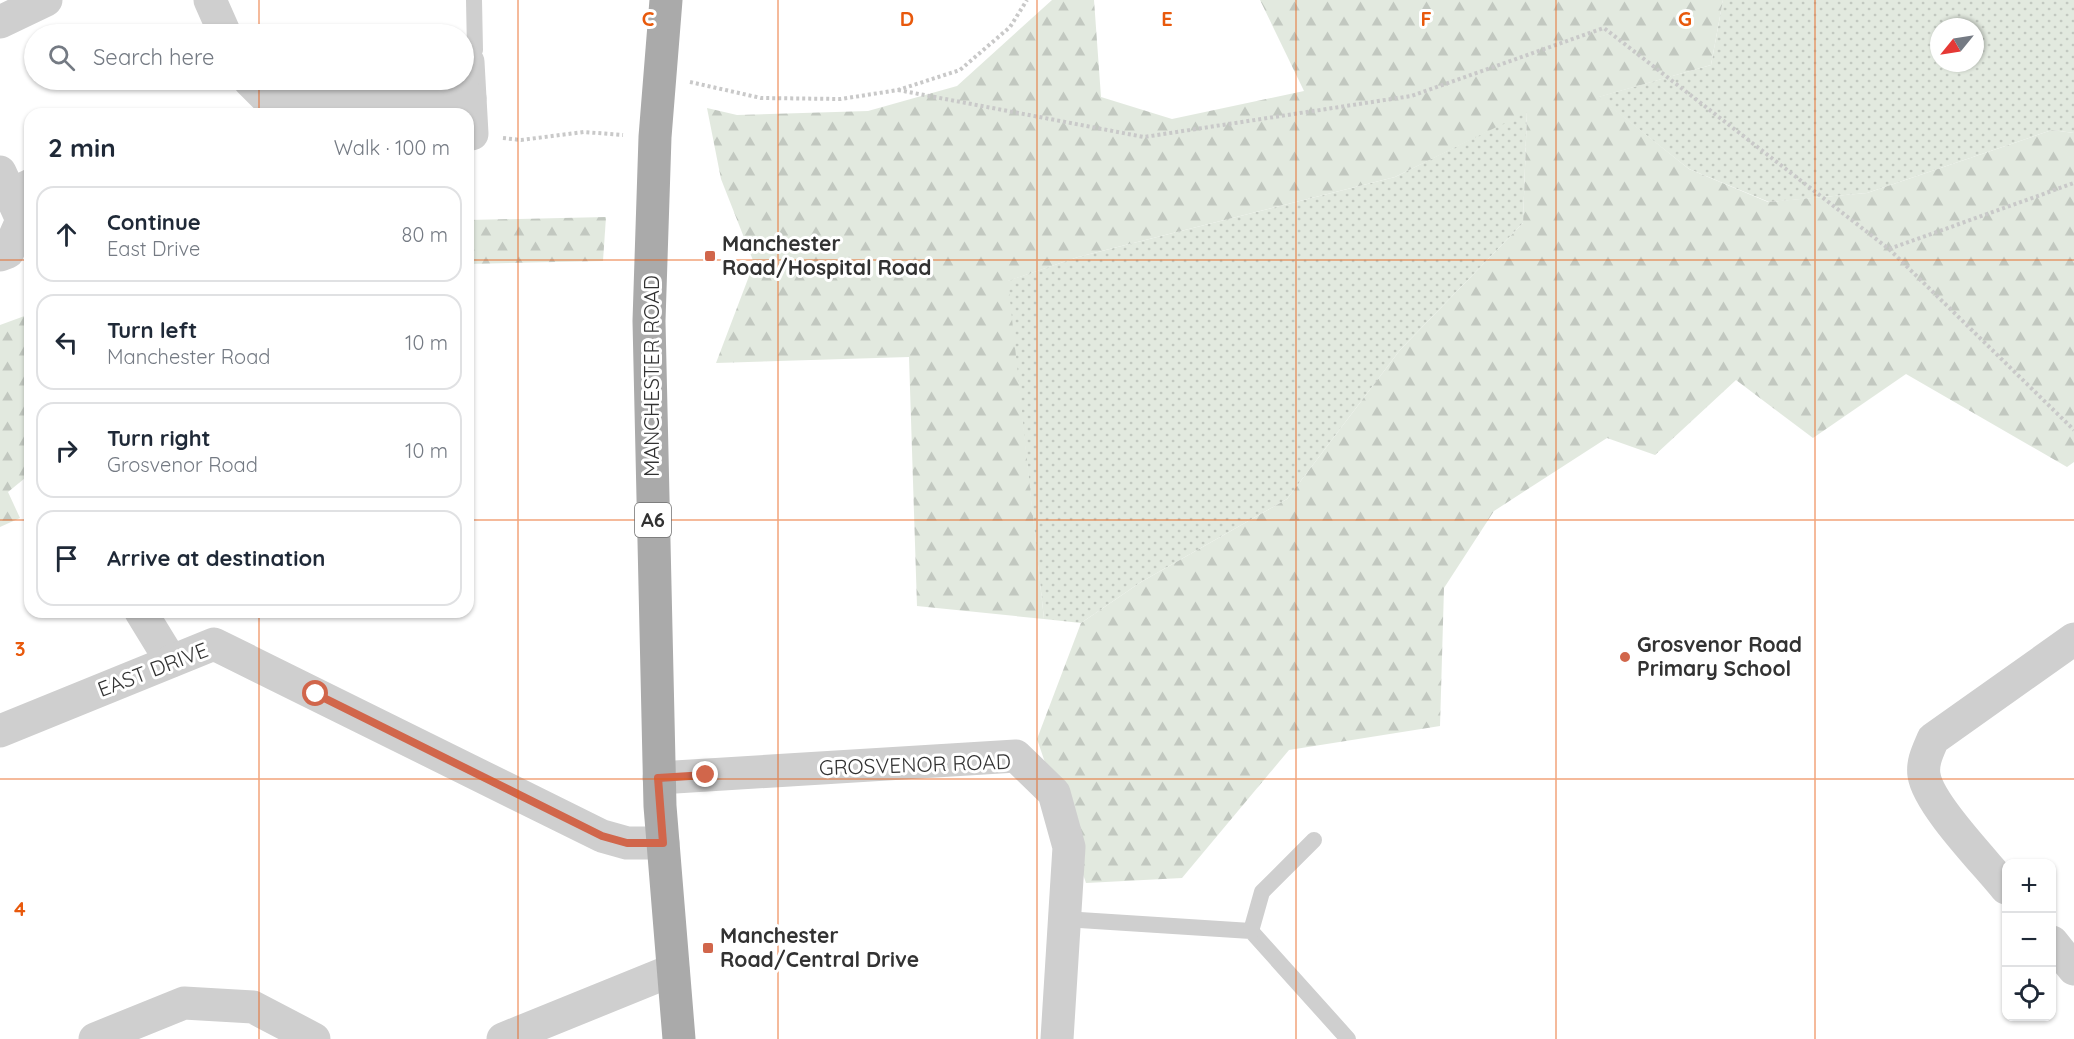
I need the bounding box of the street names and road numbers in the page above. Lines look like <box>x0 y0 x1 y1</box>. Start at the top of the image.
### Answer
street label: MANCHESTER ROAD <box>638 275 664 477</box>
road number: A6 <box>635 503 671 537</box>
street label: EAST DRIVE <box>94 636 211 702</box>
street label: GROSVENOR ROAD <box>819 748 1011 780</box>

